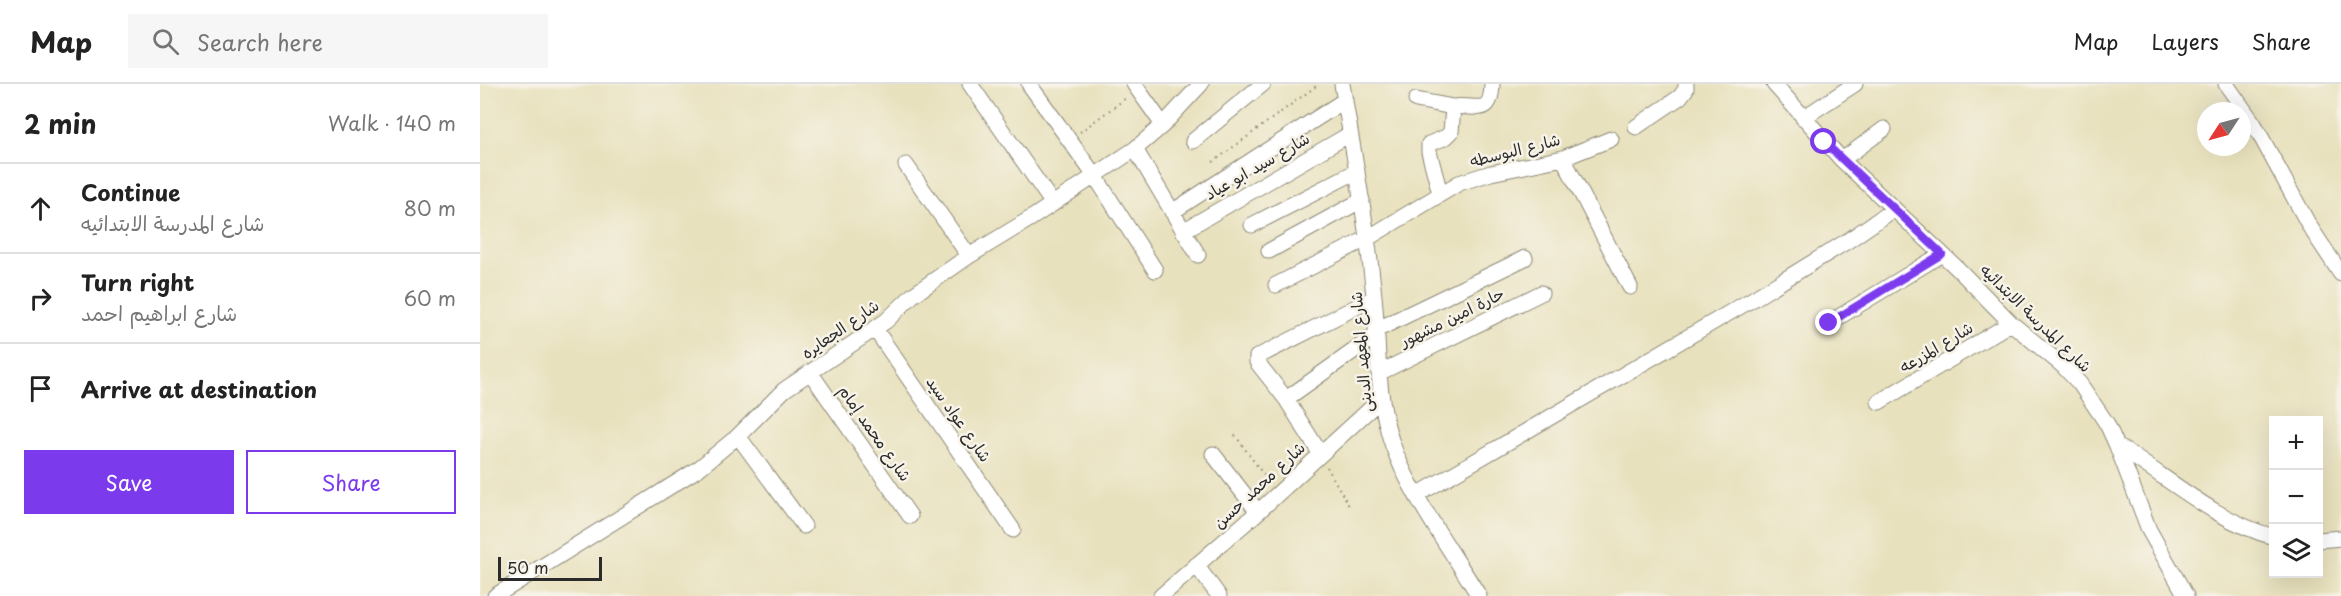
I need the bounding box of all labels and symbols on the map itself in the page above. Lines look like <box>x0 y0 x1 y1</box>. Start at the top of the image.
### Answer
north arrow <box>2197 102 2251 156</box>
street label: شارع سيد ابو عياد <box>1200 125 1314 206</box>
street label: شارع البوسطه <box>1467 126 1563 173</box>
route start <box>1810 128 1836 154</box>
street label: شارع المدرسة الابتدائيه <box>1975 258 2098 378</box>
street label: حارة امين مشهور <box>1393 280 1508 353</box>
street label: شارع المعهد الدينى <box>1343 291 1378 414</box>
street label: شارع الجعايره <box>796 292 884 365</box>
route end <box>1815 309 1841 335</box>
street label: شارع المزرعه <box>1894 315 1977 378</box>
street label: شارع عواد سيد <box>921 371 998 467</box>
street label: شارع محمد إمام <box>832 379 918 487</box>
street label: شارع محمد حسن <box>1207 435 1310 534</box>
scale bar <box>498 554 602 582</box>

